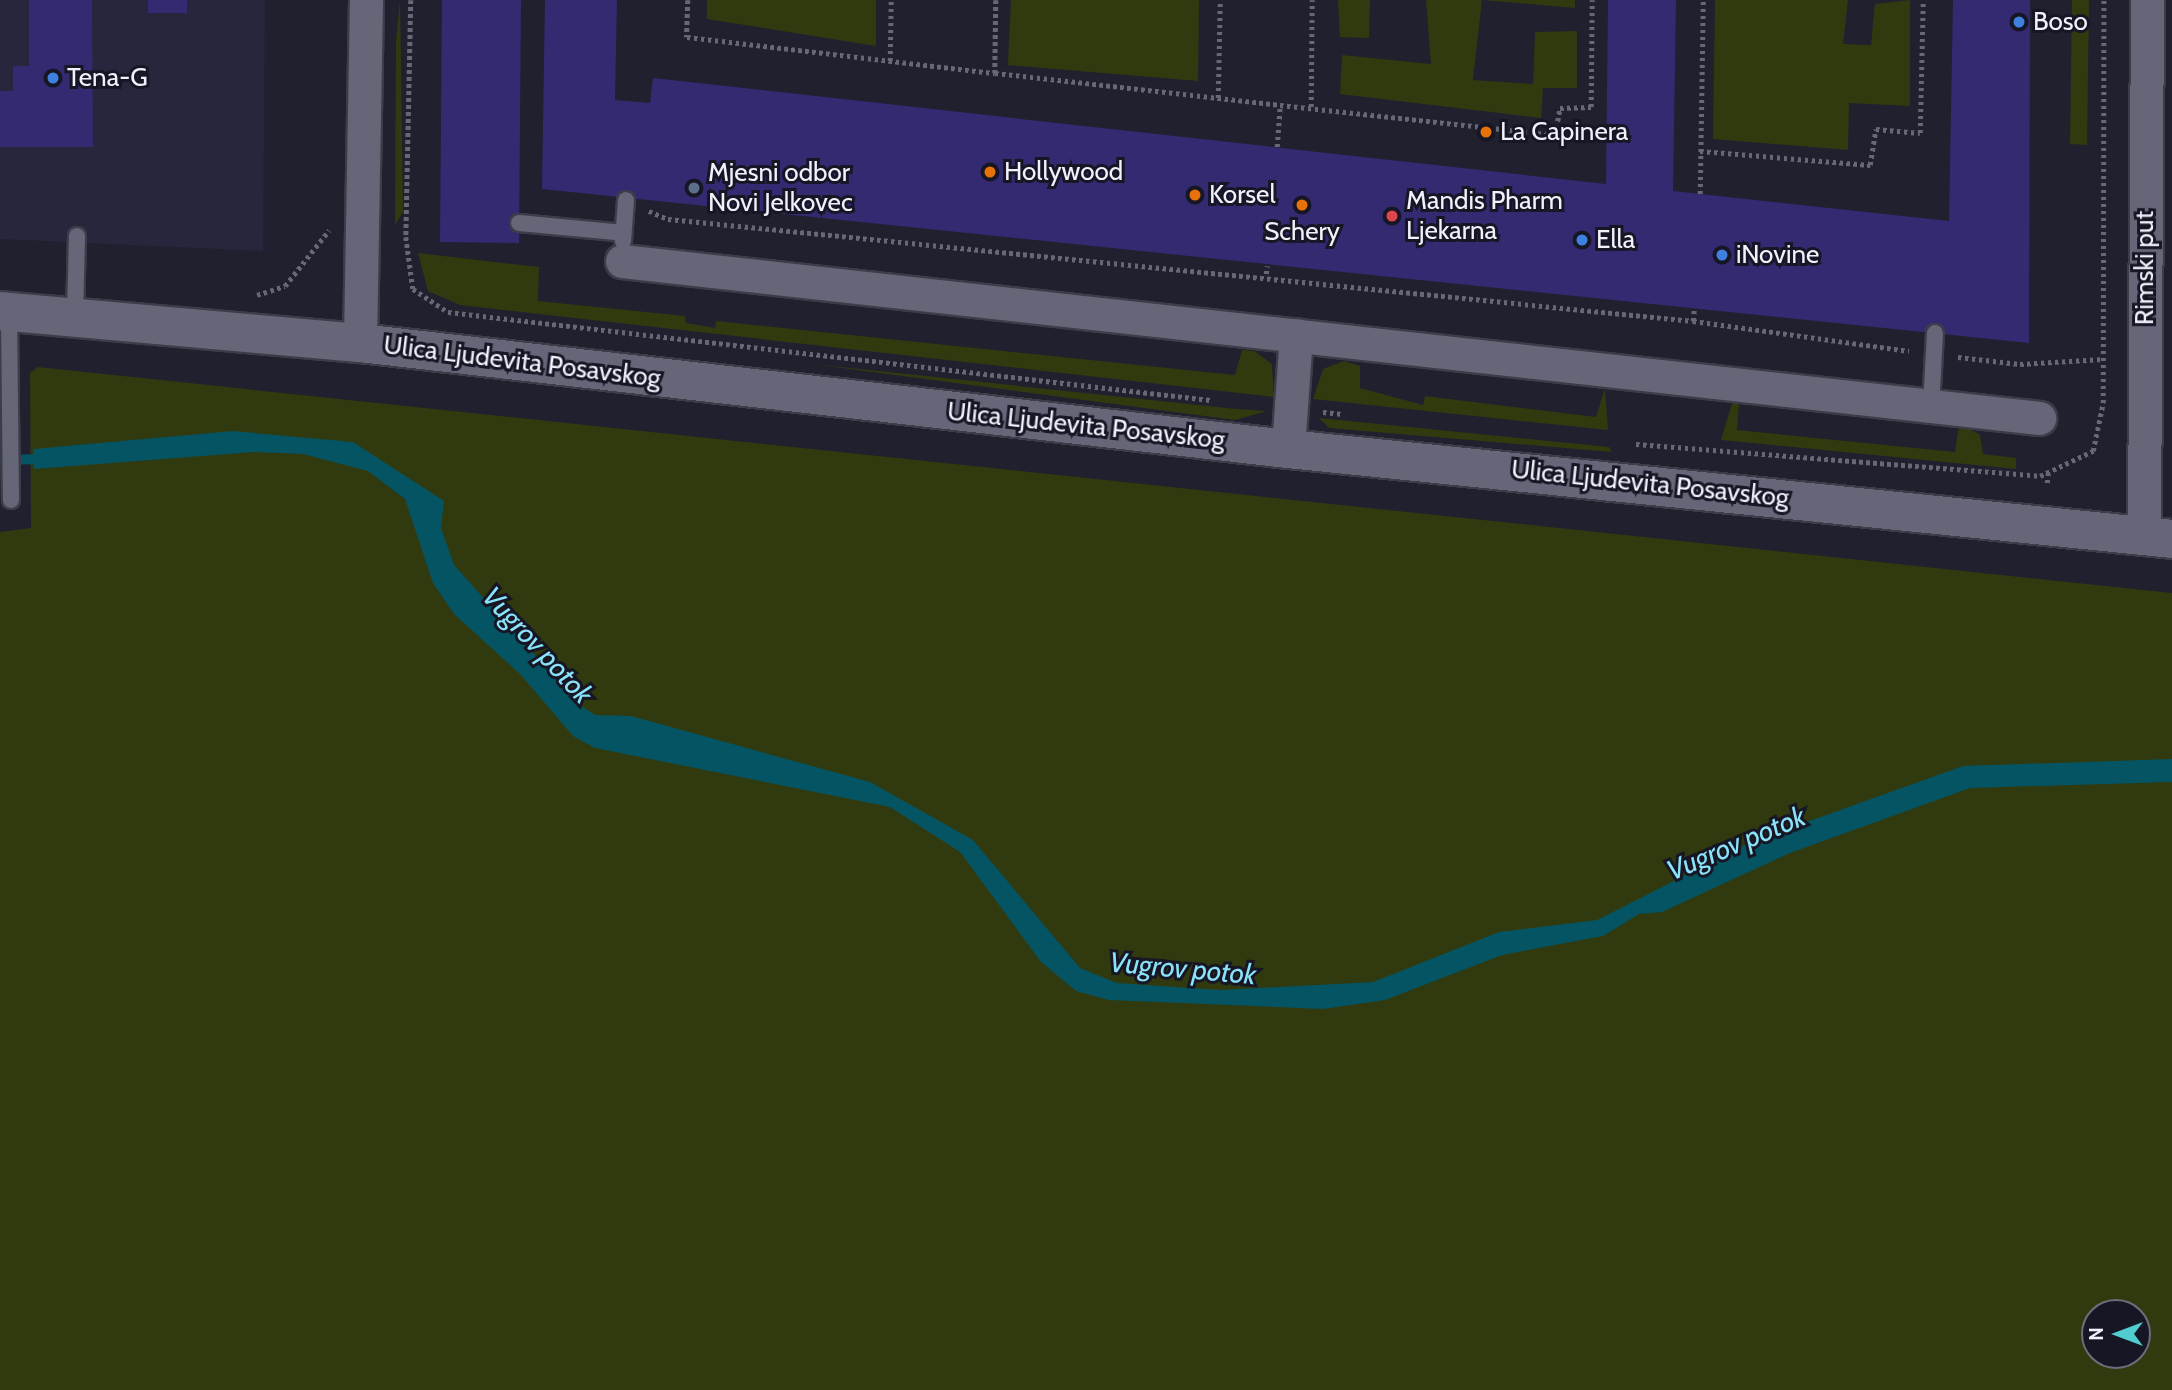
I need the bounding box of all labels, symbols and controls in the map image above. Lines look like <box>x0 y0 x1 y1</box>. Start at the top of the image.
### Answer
place label: Boso <box>2033 6 2088 38</box>
marker: Boso <box>2011 14 2027 30</box>
place label: Tena-G <box>67 62 148 94</box>
marker: Tena-G <box>45 70 61 86</box>
place label: La Capinera <box>1500 116 1628 148</box>
marker: La Capinera <box>1478 124 1494 140</box>
place label: Hollywood <box>1004 156 1123 188</box>
place label: Mjesni odbor Novi Jelkovec <box>708 157 853 218</box>
marker: Hollywood <box>982 164 998 180</box>
place label: Korsel <box>1209 179 1276 211</box>
marker: Mjesni odbor Novi Jelkovec <box>686 180 702 196</box>
place label: Mandis Pharm Ljekarna <box>1406 185 1563 246</box>
marker: Korsel <box>1187 187 1203 203</box>
marker: Schery <box>1294 197 1310 213</box>
marker: Mandis Pharm Ljekarna <box>1384 208 1400 224</box>
street label: Rimski put <box>2129 211 2161 325</box>
place label: Schery <box>1264 216 1340 248</box>
place label: Ella <box>1596 224 1635 256</box>
marker: Ella <box>1574 232 1590 248</box>
place label: iNovine <box>1736 239 1819 271</box>
marker: iNovine <box>1714 247 1730 263</box>
street label: Ulica Ljudevita Posavskog <box>382 330 662 394</box>
street label: Ulica Ljudevita Posavskog <box>946 396 1226 456</box>
street label: Ulica Ljudevita Posavskog <box>1510 454 1790 514</box>
water label: Vugrov potok <box>476 580 600 710</box>
water label: Vugrov potok <box>1662 799 1810 887</box>
water label: Vugrov potok <box>1108 945 1258 991</box>
north arrow <box>2081 1299 2151 1369</box>
text: N <box>2085 1327 2108 1341</box>

